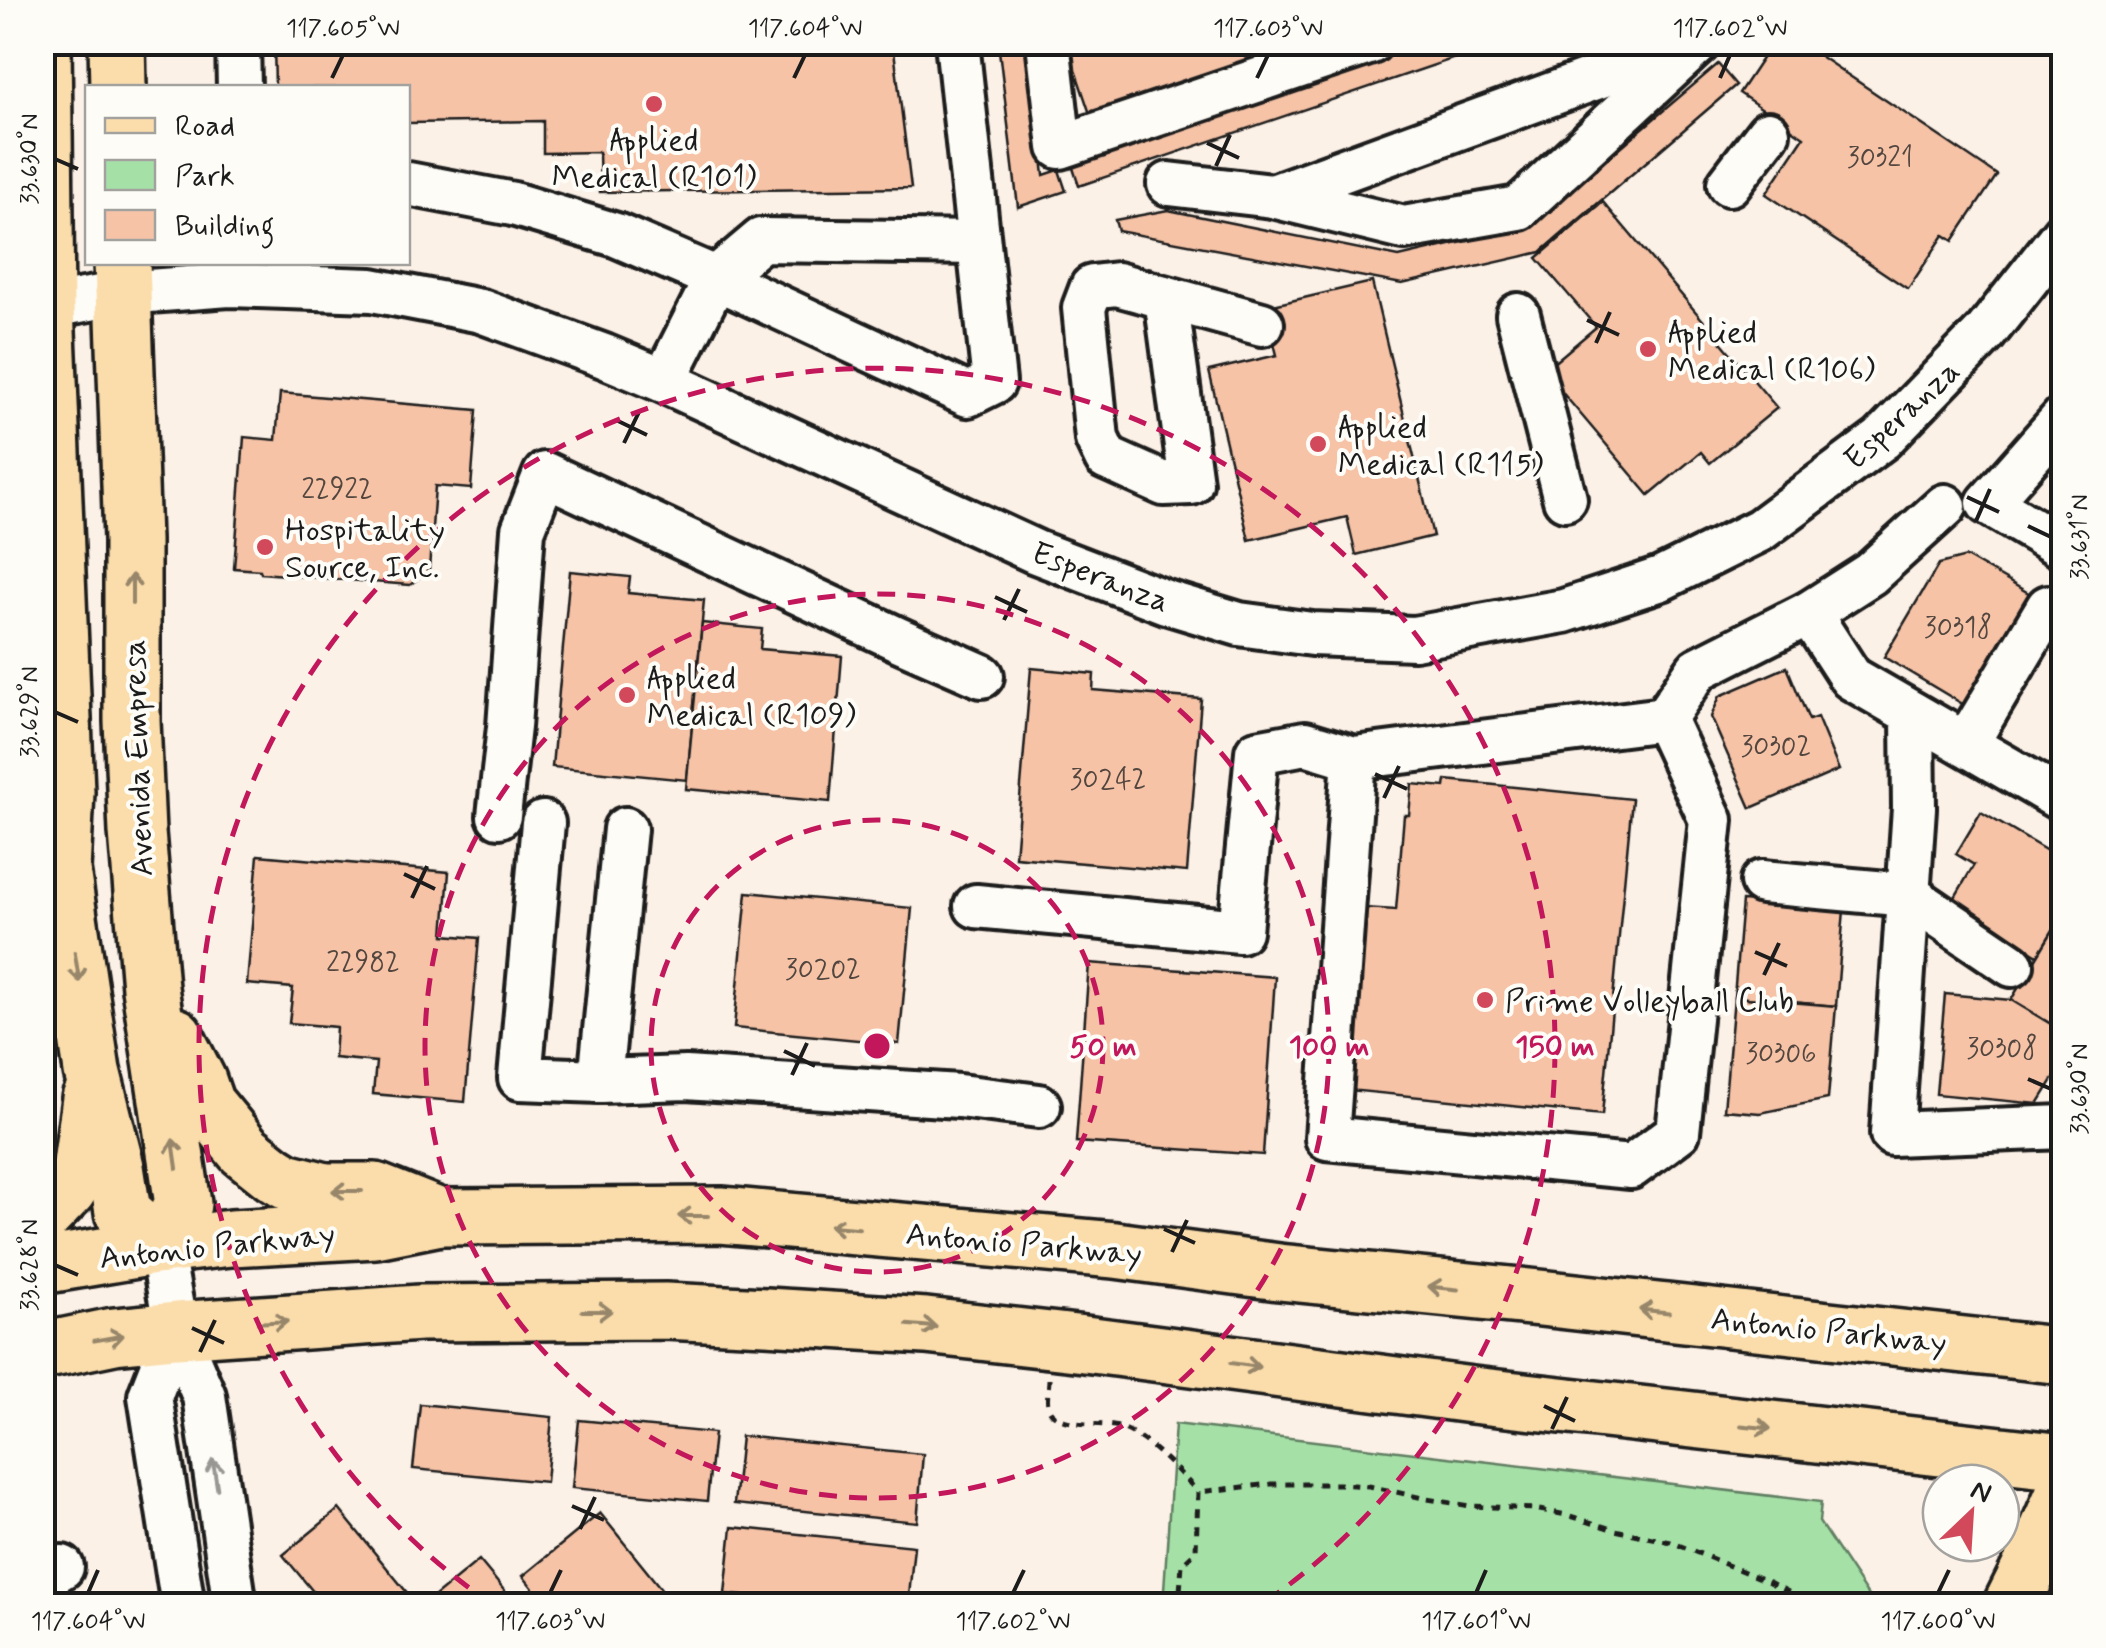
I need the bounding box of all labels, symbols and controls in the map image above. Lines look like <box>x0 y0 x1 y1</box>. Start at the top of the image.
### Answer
text: 117.605°W <box>286 13 400 46</box>
text: 117.604°W <box>748 13 862 46</box>
text: 117.603°W <box>1213 13 1323 46</box>
text: 117.602°W <box>1673 13 1787 46</box>
legend <box>85 85 410 265</box>
marker: Applied Medical (R101) <box>643 93 665 115</box>
text: Road <box>175 107 235 146</box>
text: 33.630°N <box>14 113 47 205</box>
place label: Applied Medical (R101) <box>552 120 756 199</box>
house number: 30321 <box>1847 140 1913 177</box>
text: Park <box>175 157 235 196</box>
text: Building <box>175 207 274 249</box>
place label: Applied Medical (R106) <box>1668 312 1875 391</box>
marker: Applied Medical (R106) <box>1637 338 1659 360</box>
street label: Esperanza <box>1835 351 1969 480</box>
place label: Applied Medical (R115) <box>1338 407 1543 486</box>
marker: Applied Medical (R115) <box>1307 433 1329 455</box>
house number: 22922 <box>301 472 373 509</box>
text: 33.631°N <box>2064 494 2097 580</box>
place label: Hospitality Source, Inc. <box>285 510 445 589</box>
street label: Esperanza <box>1026 532 1175 623</box>
marker: Hospitality Source, Inc. <box>254 536 276 558</box>
one-way arrow <box>122 573 142 606</box>
house number: 30318 <box>1924 610 1992 647</box>
street label: Avenida Empresa <box>114 639 164 877</box>
place label: Applied Medical (R109) <box>647 658 856 737</box>
text: 33.629°N <box>14 666 47 758</box>
marker: Applied Medical (R109) <box>616 684 638 706</box>
house number: 30302 <box>1741 729 1811 766</box>
house number: 30242 <box>1070 762 1146 799</box>
house number: 22982 <box>326 945 400 982</box>
one-way arrow <box>68 950 86 983</box>
house number: 30202 <box>785 952 861 989</box>
place label: Prime Volleyball Club <box>1505 981 1794 1023</box>
marker: Prime Volleyball Club <box>1474 989 1496 1011</box>
centre of rings <box>859 1028 895 1064</box>
text: 50 m <box>1069 1028 1137 1067</box>
text: 100 m <box>1289 1028 1369 1067</box>
text: 150 m <box>1515 1028 1595 1067</box>
house number: 30308 <box>1966 1031 2038 1068</box>
house number: 30306 <box>1745 1036 1817 1073</box>
text: 33.630°N <box>2064 1043 2097 1135</box>
one-way arrow <box>166 1139 184 1171</box>
one-way arrow <box>332 1182 364 1200</box>
one-way arrow <box>678 1206 710 1225</box>
street label: Antonio Parkway <box>97 1214 337 1280</box>
street label: Antonio Parkway <box>904 1214 1144 1276</box>
one-way arrow <box>828 1217 860 1236</box>
text: 33.628°N <box>14 1219 47 1311</box>
one-way arrow <box>1428 1279 1460 1298</box>
street label: Antonio Parkway <box>1709 1299 1949 1365</box>
one-way arrow <box>1638 1301 1670 1320</box>
one-way arrow <box>580 1302 613 1320</box>
one-way arrow <box>256 1312 288 1331</box>
one-way arrow <box>905 1317 937 1336</box>
one-way arrow <box>92 1328 124 1347</box>
one-way arrow <box>1228 1357 1260 1375</box>
one-way arrow <box>1739 1418 1771 1437</box>
one-way arrow <box>206 1459 224 1491</box>
north arrow <box>1921 1463 2021 1563</box>
text: N <box>1964 1472 1997 1513</box>
text: 117.604°W <box>31 1606 145 1639</box>
text: 117.603°W <box>495 1606 605 1639</box>
text: 117.602°W <box>956 1606 1070 1639</box>
text: 117.601°W <box>1421 1606 1531 1639</box>
text: 117.600°W <box>1880 1606 1996 1639</box>

